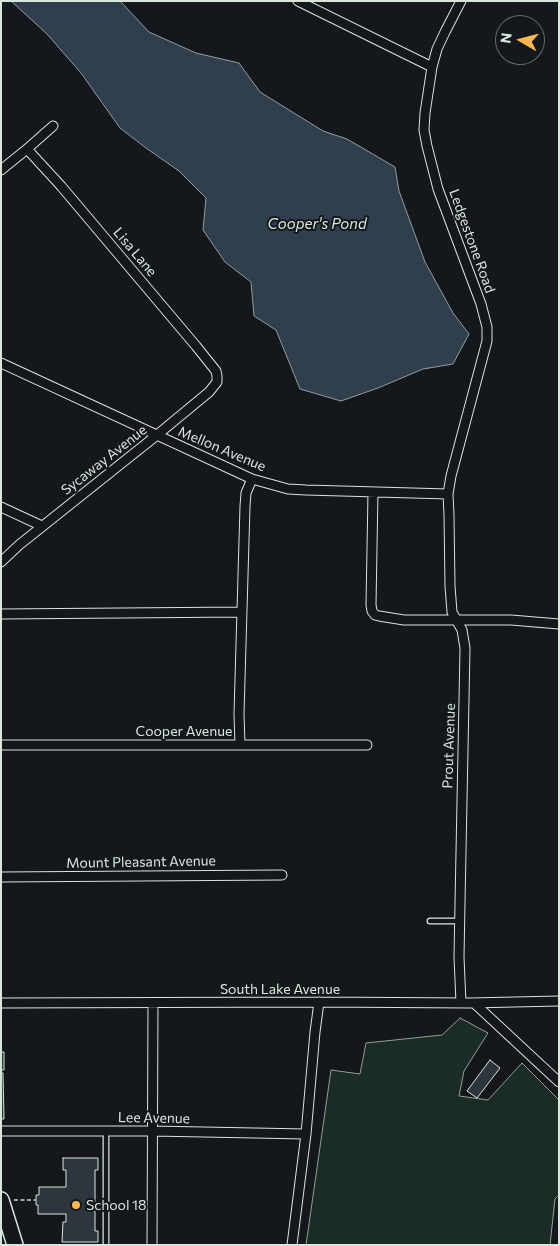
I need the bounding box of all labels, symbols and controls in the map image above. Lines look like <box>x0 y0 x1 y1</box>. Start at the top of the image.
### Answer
north arrow <box>495 15 545 65</box>
text: N <box>496 32 515 44</box>
street label: Ledgestone Road <box>445 187 499 295</box>
water label: Cooper's Pond <box>267 215 367 233</box>
street label: Lisa Lane <box>110 224 160 280</box>
street label: Sycaway Avenue <box>58 421 150 499</box>
street label: Mellon Avenue <box>176 423 268 475</box>
street label: Prout Avenue <box>439 703 459 789</box>
street label: Cooper Avenue <box>136 723 232 739</box>
street label: Mount Pleasant Avenue <box>66 852 216 872</box>
street label: South Lake Avenue <box>220 981 340 997</box>
street label: Lee Avenue <box>118 1109 190 1127</box>
place label: School 18 <box>86 1197 147 1213</box>
marker: School 18 <box>70 1199 82 1211</box>

